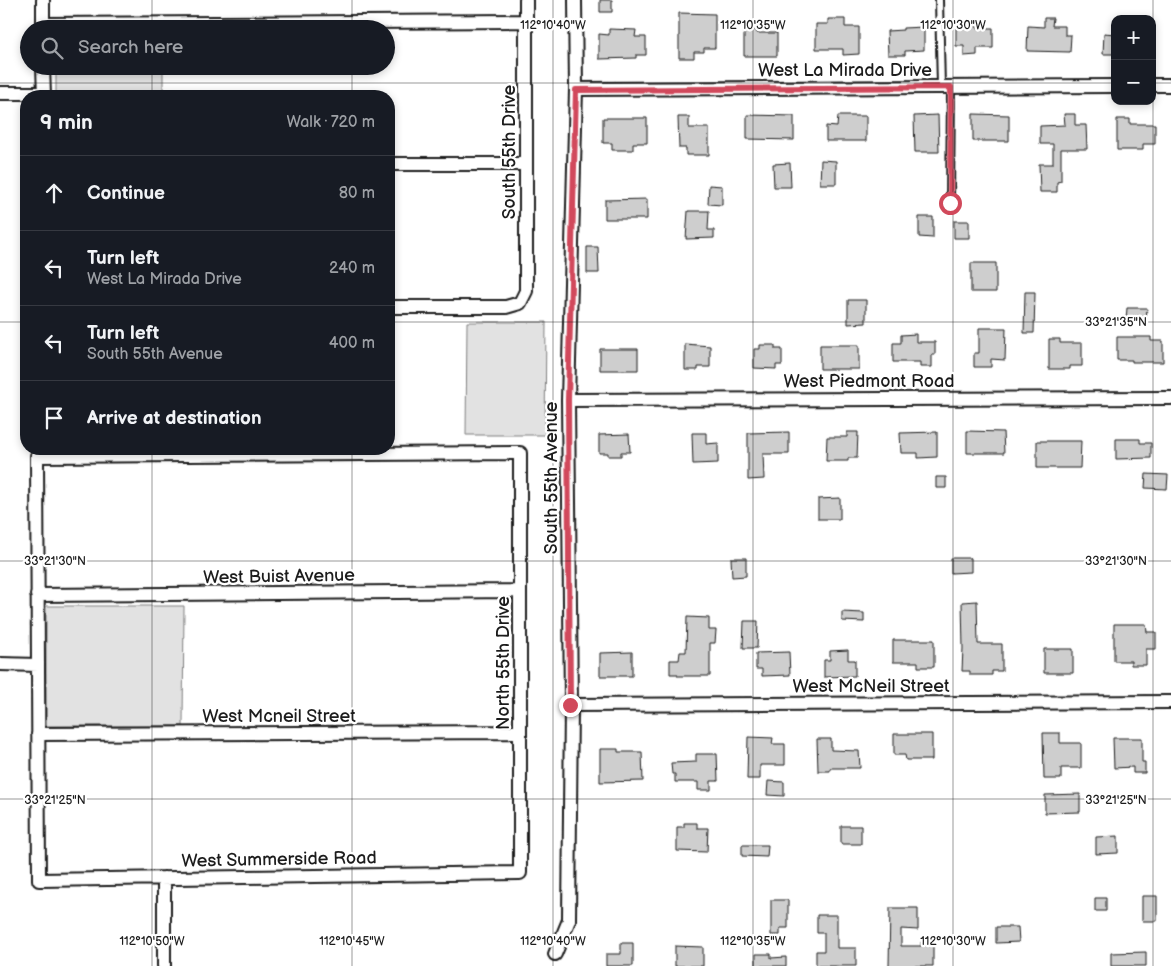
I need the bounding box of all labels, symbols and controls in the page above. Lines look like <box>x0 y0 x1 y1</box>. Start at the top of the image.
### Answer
map controls <box>1111 15 1156 105</box>
button: + <box>1111 15 1156 60</box>
text: 112°10'40"W <box>520 18 586 33</box>
text: 112°10'35"W <box>720 18 786 33</box>
text: 112°10'30"W <box>920 18 986 33</box>
search box <box>20 20 395 75</box>
icon: search <box>38 34 66 62</box>
text: Search here <box>78 36 183 59</box>
street label: West La Mirada Drive <box>758 60 932 81</box>
button: − <box>1111 60 1156 105</box>
street label: South 55th Drive <box>499 84 520 219</box>
text: 9 min <box>40 110 93 135</box>
text: Walk · 720 m <box>287 113 375 132</box>
icon: ahead <box>40 179 68 207</box>
text: Continue <box>87 182 165 205</box>
text: 80 m <box>339 184 375 203</box>
route start <box>939 192 962 215</box>
text: Turn left <box>87 247 159 270</box>
icon: left <box>40 254 68 282</box>
text: 240 m <box>329 259 375 278</box>
text: West La Mirada Drive <box>87 270 242 289</box>
text: 33°21'35"N <box>1085 315 1147 330</box>
text: Turn left <box>87 322 159 345</box>
icon: left <box>40 329 68 357</box>
text: 400 m <box>329 334 375 353</box>
text: South 55th Avenue <box>87 345 223 364</box>
street label: West Piedmont Road <box>783 371 955 392</box>
street label: South 55th Avenue <box>541 401 562 554</box>
icon: arrive <box>40 404 68 432</box>
text: Arrive at destination <box>87 407 262 430</box>
text: 33°21'30"N <box>24 554 86 569</box>
text: 33°21'30"N <box>1085 554 1147 569</box>
street label: West Buist Avenue <box>203 565 355 588</box>
street label: North 55th Drive <box>493 596 514 730</box>
street label: West McNeil Street <box>793 676 950 697</box>
route end <box>559 694 582 717</box>
street label: West Mcneil Street <box>202 706 356 727</box>
text: 33°21'25"N <box>24 793 86 808</box>
text: 33°21'25"N <box>1085 793 1147 808</box>
street label: West Summerside Road <box>181 847 377 872</box>
text: 112°10'50"W <box>119 934 185 949</box>
text: 112°10'45"W <box>319 934 385 949</box>
text: 112°10'40"W <box>520 934 586 949</box>
text: 112°10'35"W <box>720 934 786 949</box>
text: 112°10'30"W <box>920 934 986 949</box>

